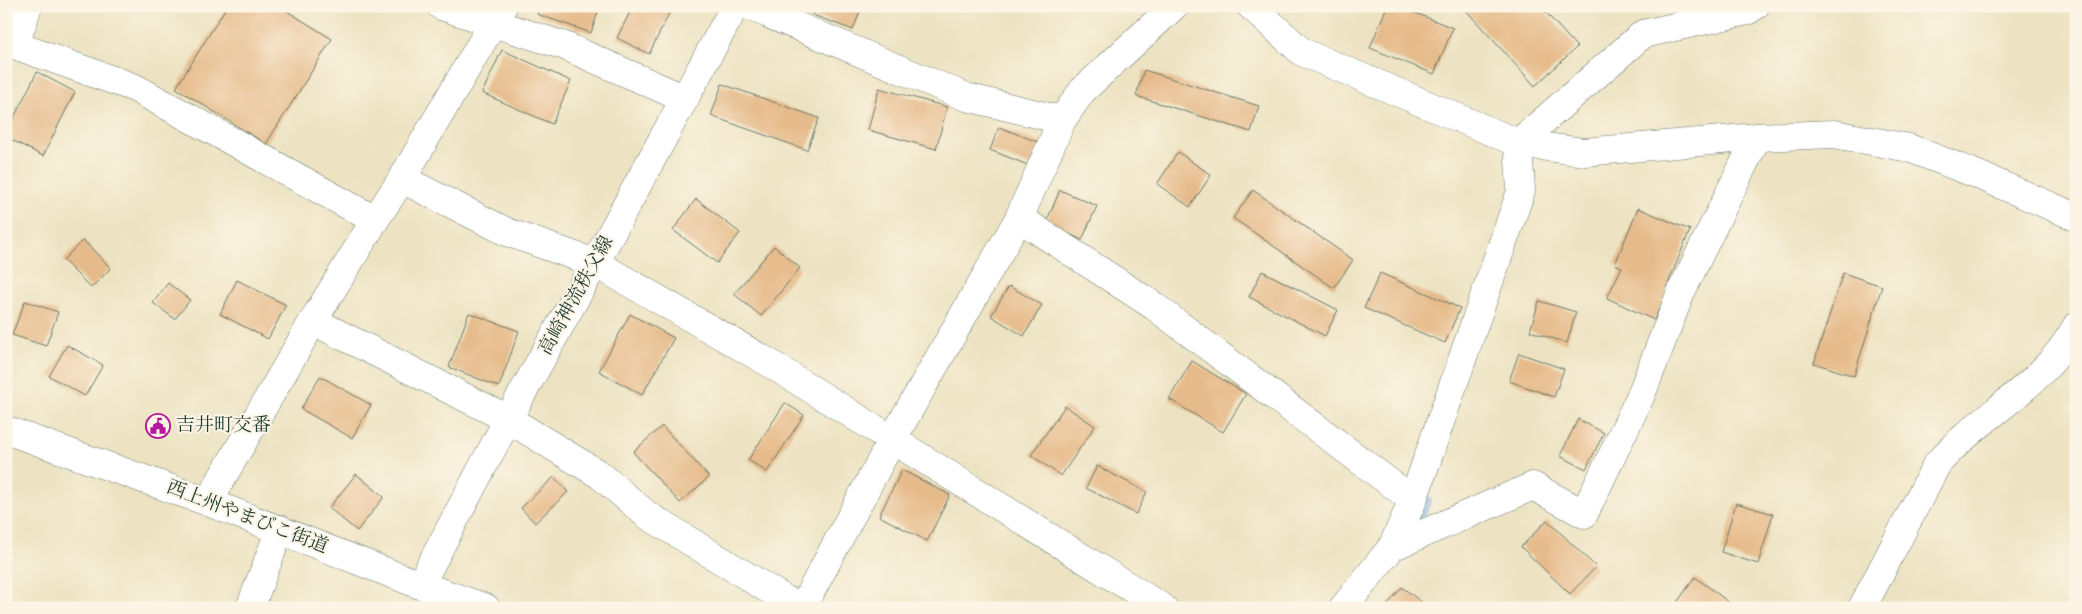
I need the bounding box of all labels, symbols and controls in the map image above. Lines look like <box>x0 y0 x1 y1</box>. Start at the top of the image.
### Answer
street label: 高崎神流秩父線 <box>533 231 621 361</box>
public building icon: 吉井町交番 <box>145 413 171 439</box>
place label: 吉井町交番 <box>176 413 271 440</box>
street label: 西上州やまびこ街道 <box>162 475 332 561</box>

